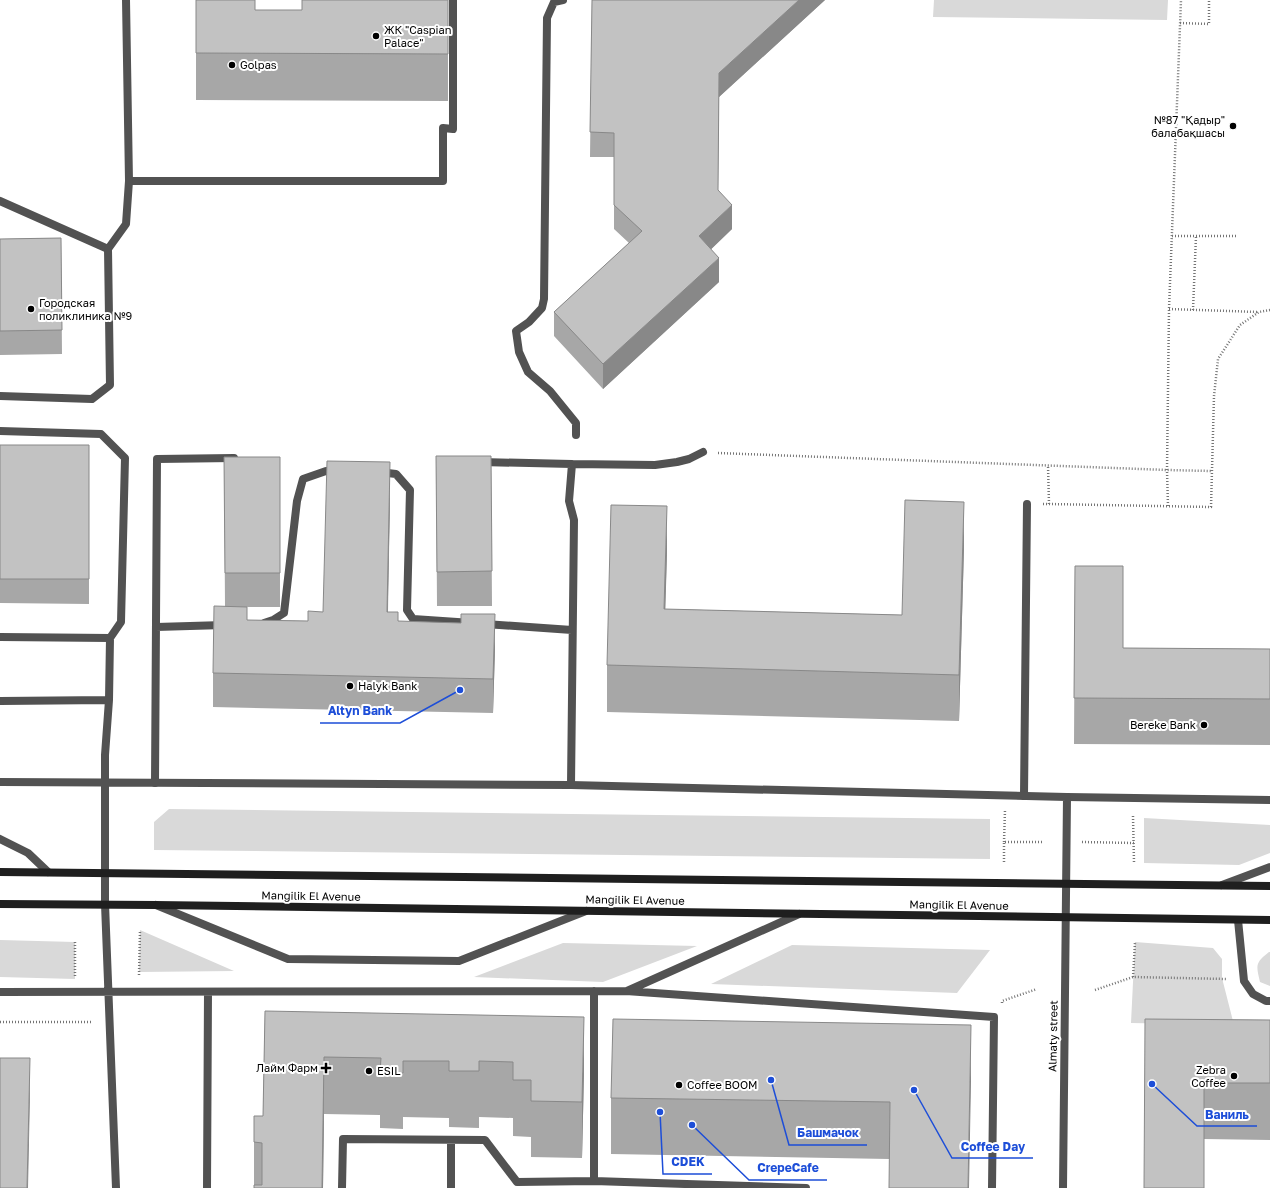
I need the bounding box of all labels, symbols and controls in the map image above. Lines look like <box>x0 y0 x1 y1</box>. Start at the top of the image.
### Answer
place label: ЖК "Caspian Palace" <box>384 23 452 49</box>
marker: ЖК "Caspian Palace" <box>371 31 381 41</box>
place label: Golpas <box>240 58 277 71</box>
marker: Golpas <box>227 60 237 70</box>
place label: №87 "Қадыр" балабақшасы <box>1151 113 1225 139</box>
marker: №87 "Қадыр" балабақшасы <box>1228 121 1238 131</box>
place label: Городская поликлиника №9 <box>39 296 132 322</box>
marker: Городская поликлиника №9 <box>26 304 36 314</box>
place label: Halyk Bank <box>358 679 418 692</box>
marker: Halyk Bank <box>345 681 355 691</box>
callout: Altyn Bank <box>320 699 400 723</box>
text: Altyn Bank <box>328 703 392 718</box>
place label: Bereke Bank <box>1130 718 1196 731</box>
marker: Bereke Bank <box>1199 720 1209 730</box>
street label: Mangilik El Avenue <box>261 888 361 903</box>
street label: Mangilik El Avenue <box>585 892 685 907</box>
street label: Mangilik El Avenue <box>909 897 1009 912</box>
street label: Almaty street <box>1045 1000 1060 1072</box>
place label: Лайм Фарм <box>256 1061 318 1074</box>
marker: Лайм Фарм <box>321 1063 331 1073</box>
place label: Zebra Coffee <box>1191 1063 1226 1089</box>
place label: ESIL <box>377 1064 401 1077</box>
marker: ESIL <box>364 1066 374 1076</box>
marker: Zebra Coffee <box>1229 1071 1239 1081</box>
place label: Coffee BOOM <box>687 1078 758 1091</box>
marker: Coffee BOOM <box>674 1080 684 1090</box>
callout: Ваниль <box>1197 1102 1257 1126</box>
text: Ваниль <box>1205 1107 1249 1122</box>
callout: Башмачок <box>789 1121 867 1145</box>
text: Башмачок <box>797 1125 859 1140</box>
callout: Coffee Day <box>952 1134 1033 1158</box>
text: Coffee Day <box>961 1139 1026 1154</box>
callout: CDEK <box>663 1150 712 1174</box>
text: CDEK <box>671 1154 705 1169</box>
callout: CrepeCafe <box>749 1156 827 1180</box>
text: CrepeCafe <box>757 1160 819 1175</box>

